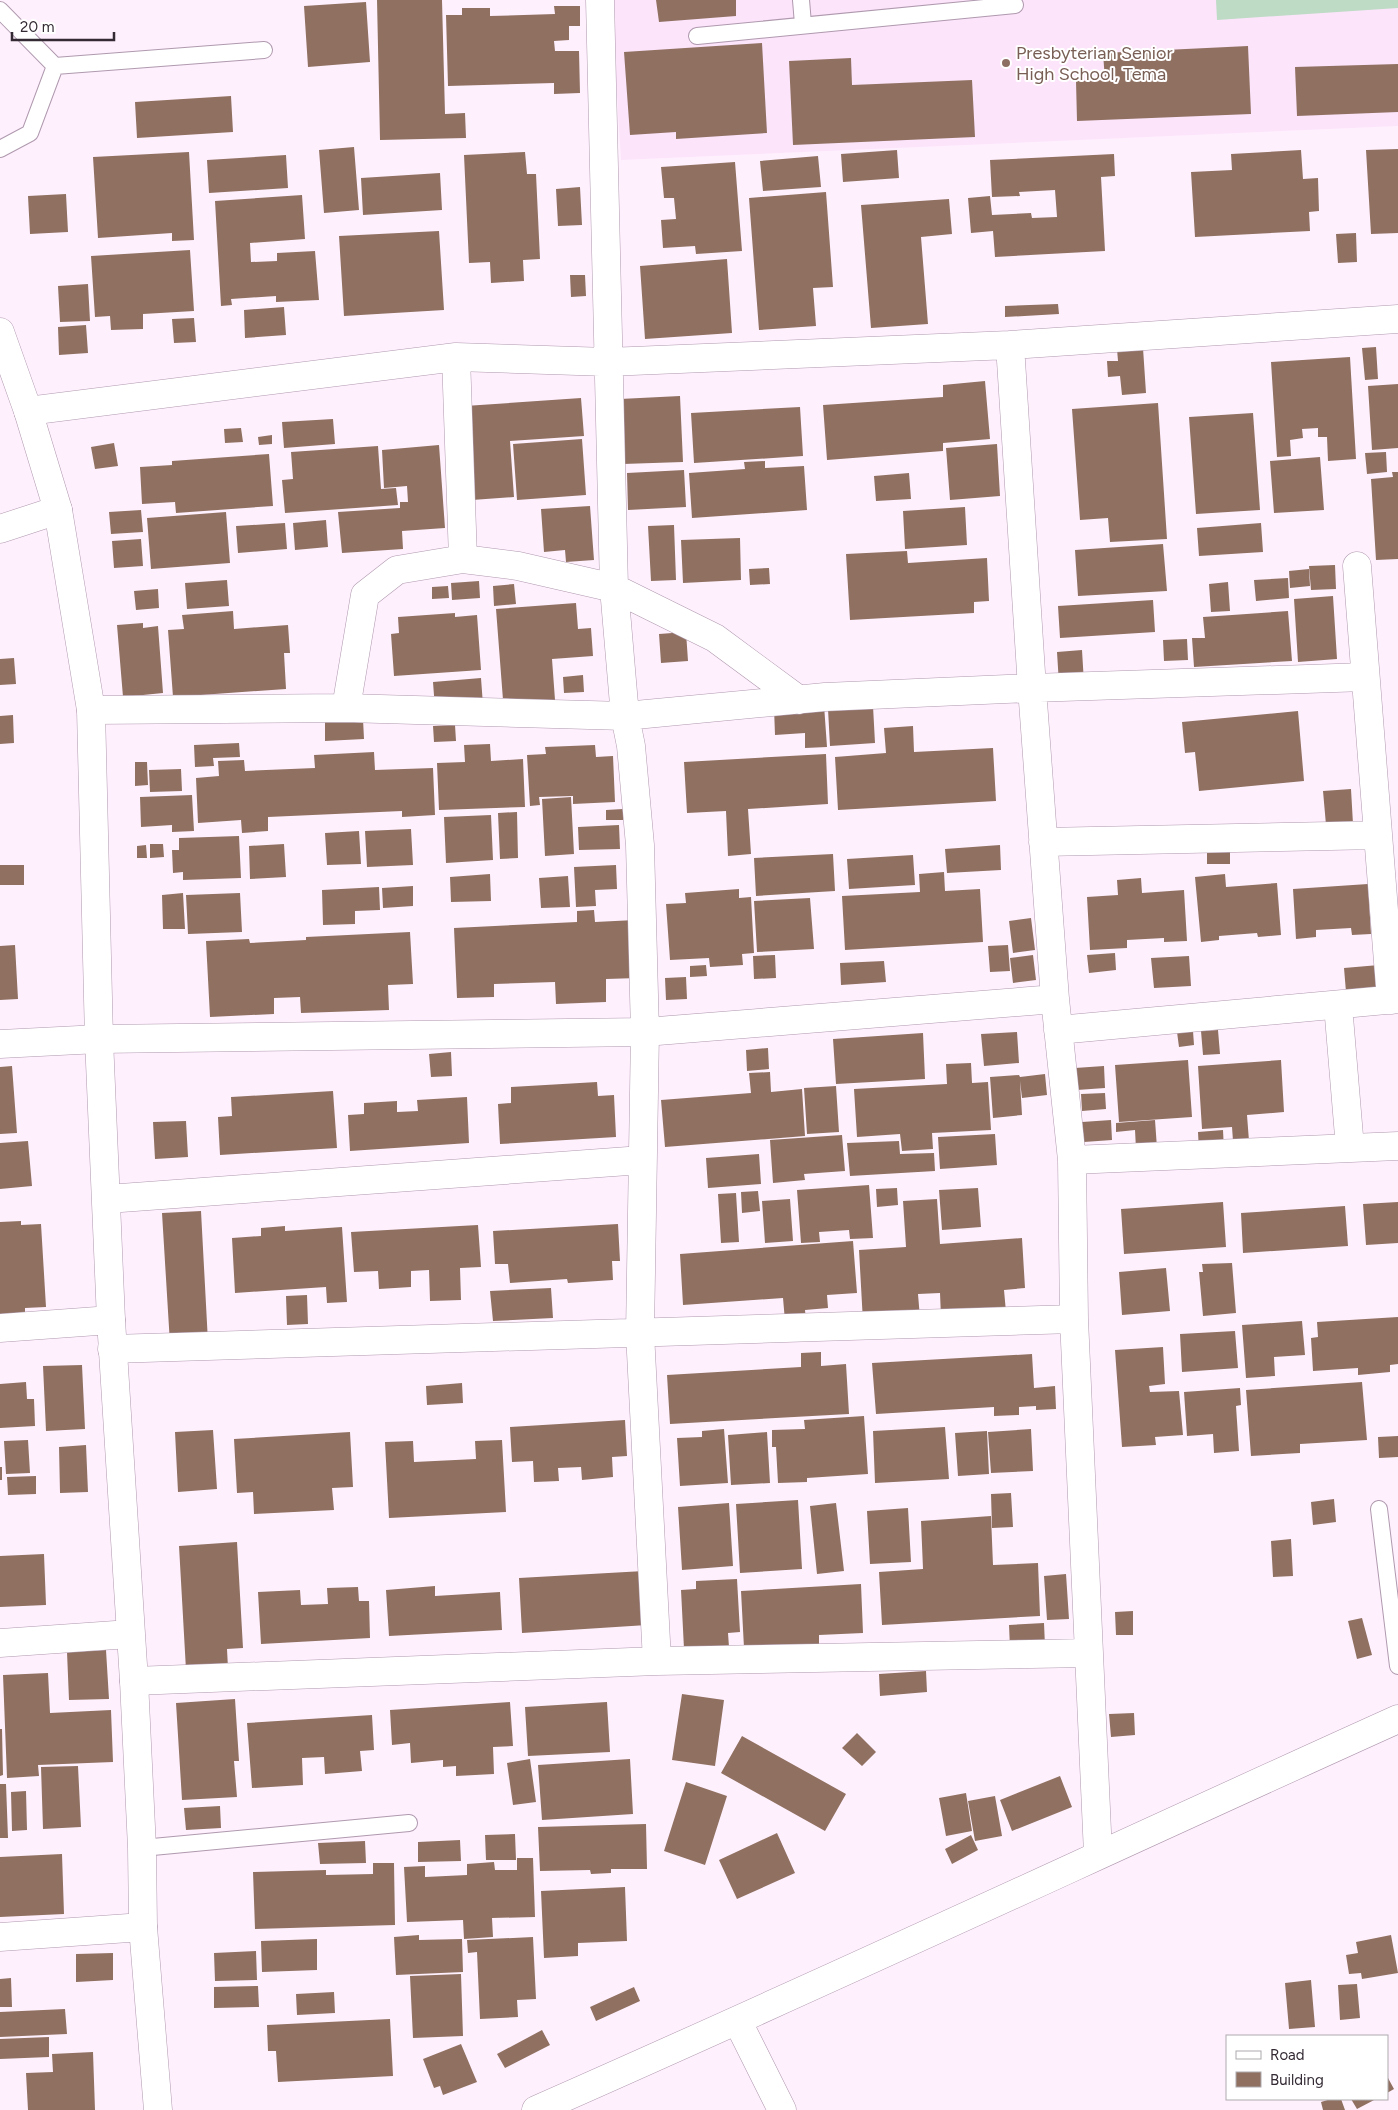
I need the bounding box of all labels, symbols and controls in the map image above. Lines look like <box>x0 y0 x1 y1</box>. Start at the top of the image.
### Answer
scale bar <box>12 10 115 42</box>
text: 20 m <box>20 18 54 36</box>
place label: Presbyterian Senior High School, Tema <box>1016 42 1173 85</box>
marker: Presbyterian Senior High School, Tema <box>1000 57 1012 69</box>
legend <box>1226 2035 1388 2100</box>
text: Road <box>1270 2046 1305 2064</box>
text: Building <box>1270 2071 1324 2089</box>

